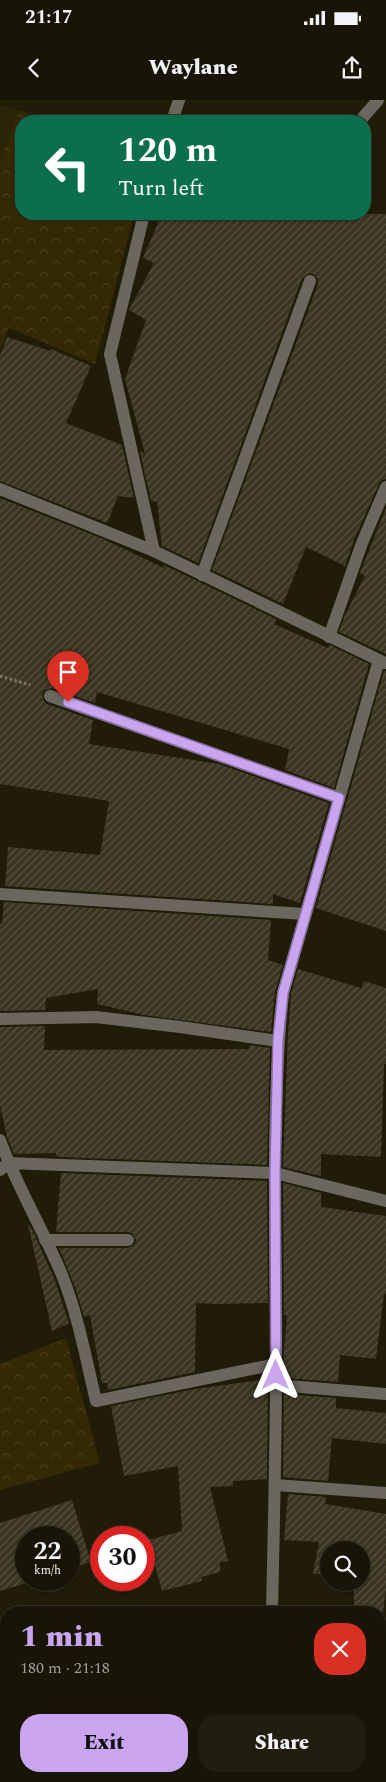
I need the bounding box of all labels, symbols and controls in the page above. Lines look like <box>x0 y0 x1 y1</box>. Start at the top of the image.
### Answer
text: 21:17 <box>25 3 73 32</box>
text: Waylane <box>148 51 238 84</box>
icon: back <box>20 54 48 82</box>
icon: share <box>338 54 366 82</box>
text: 120 m <box>118 124 217 177</box>
icon: left <box>35 135 100 200</box>
text: Turn left <box>118 172 204 205</box>
pin <box>47 651 89 702</box>
icon: arrive <box>54 658 82 686</box>
position arrow <box>249 1348 301 1400</box>
speed limit sign: 30 <box>90 1526 155 1591</box>
text: 22 <box>33 1533 62 1571</box>
map controls <box>320 1541 370 1591</box>
button: search <box>320 1541 370 1591</box>
text: km/h <box>34 1561 61 1580</box>
text: 1 min <box>20 1614 103 1660</box>
button: close <box>314 1623 366 1675</box>
text: 180 m · 21:18 <box>20 1656 110 1680</box>
button: Exit <box>20 1714 188 1772</box>
button: Share <box>198 1714 366 1772</box>

